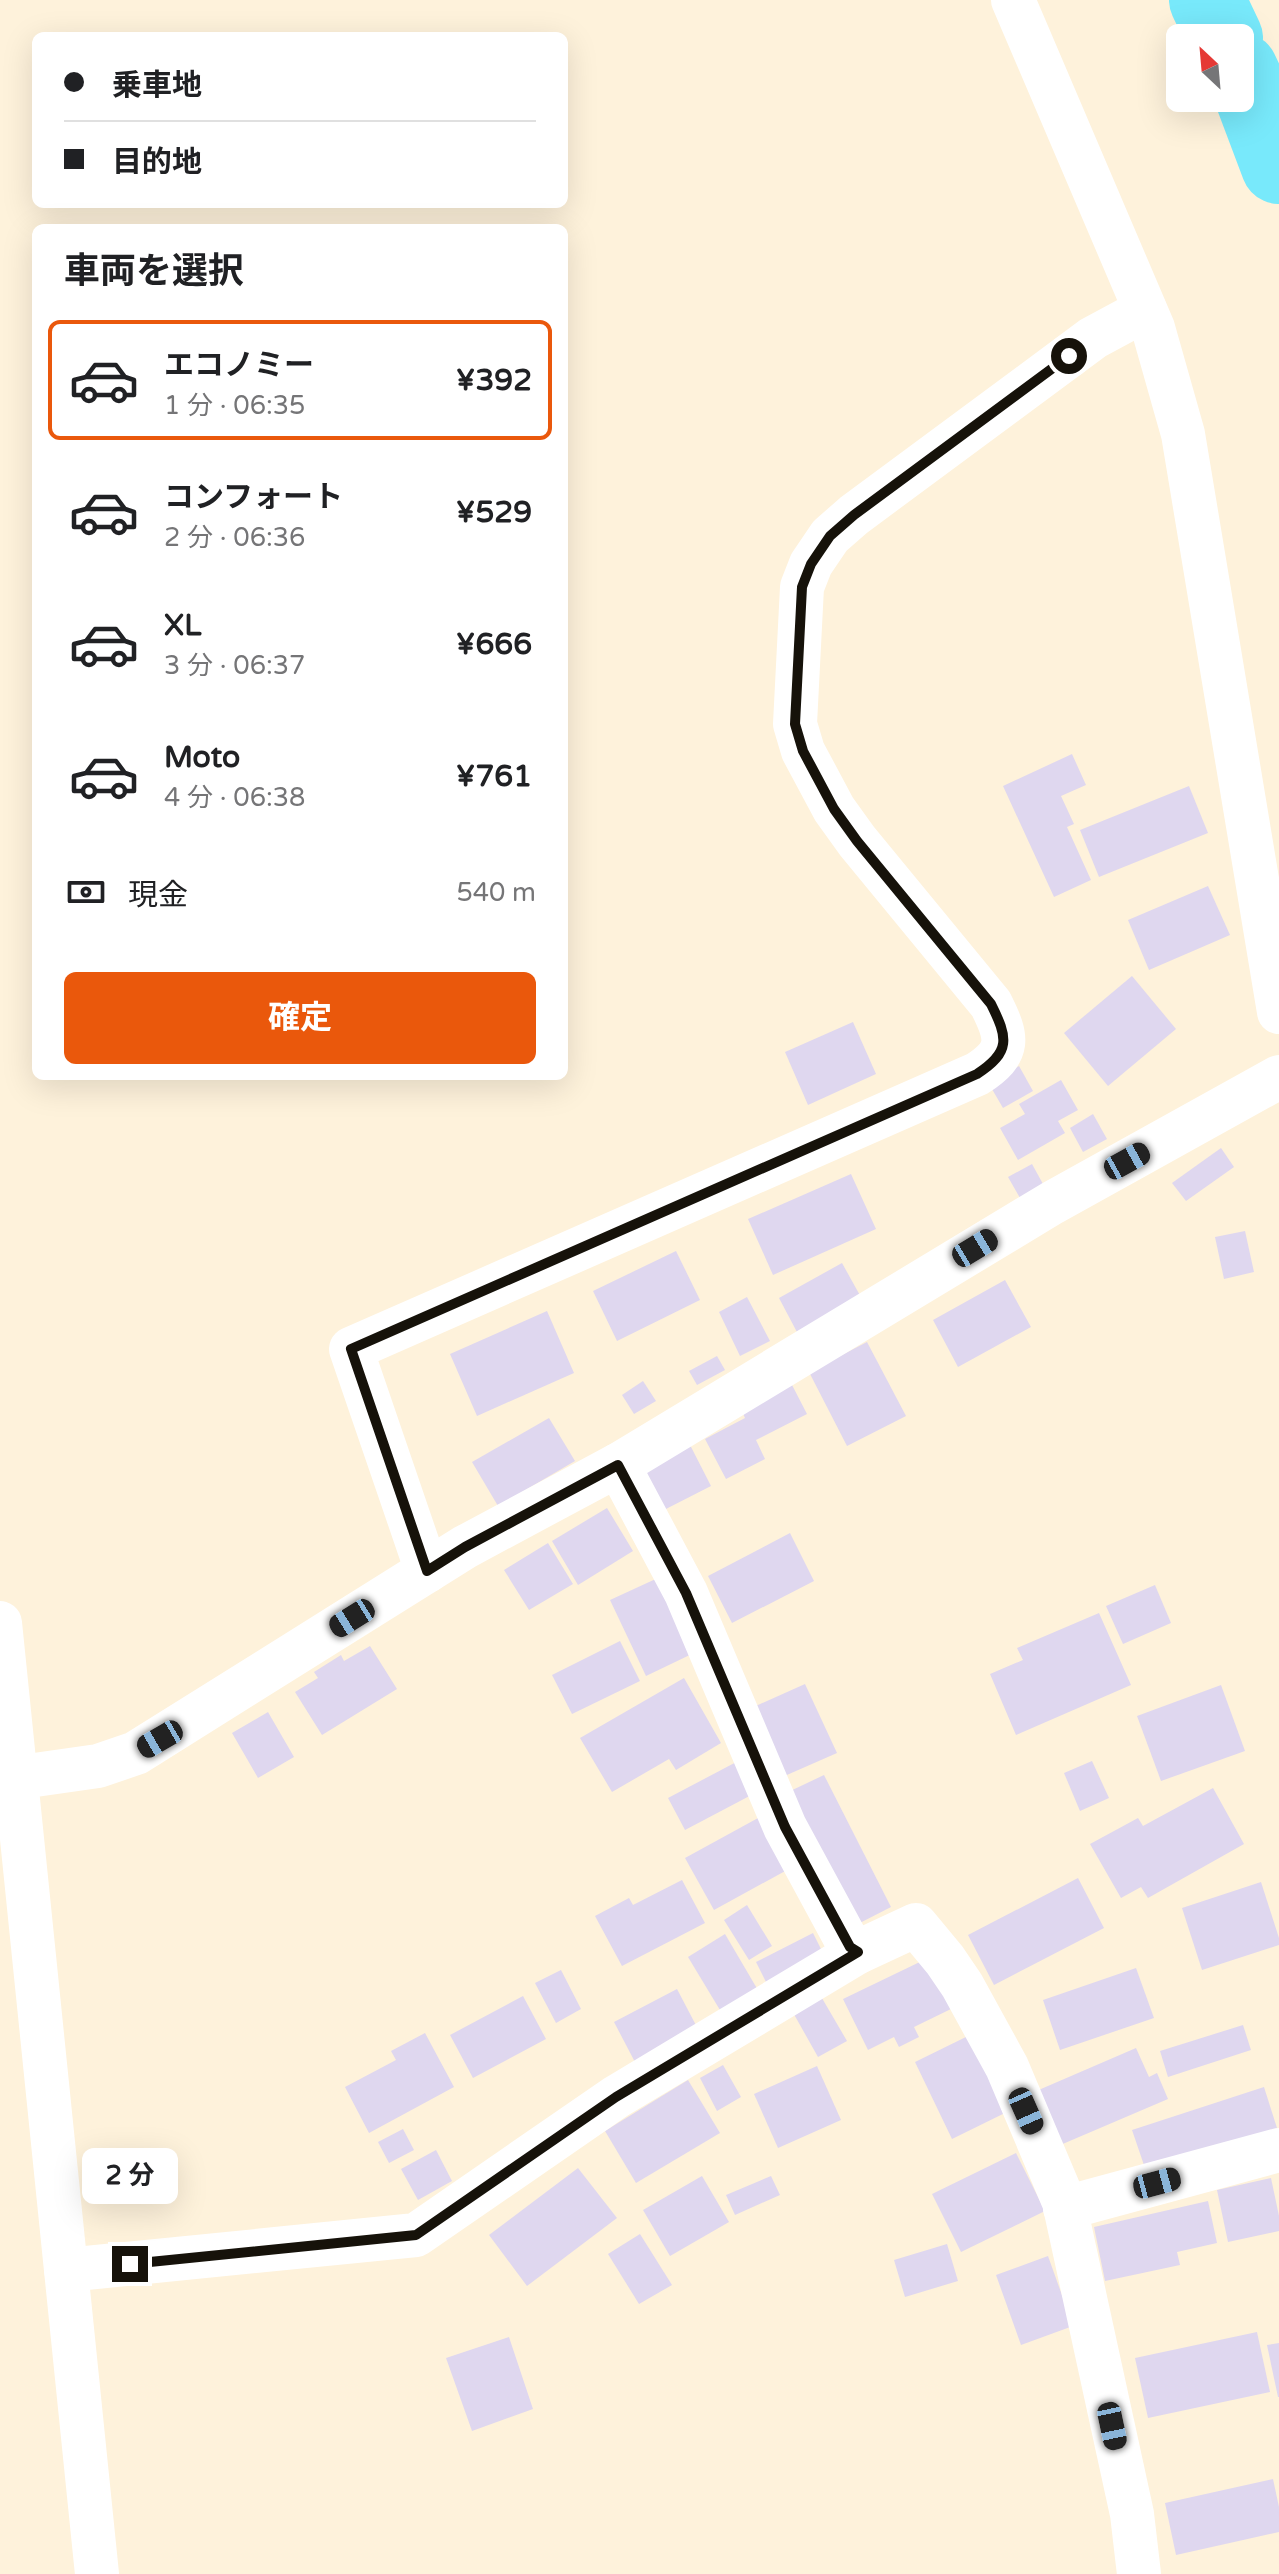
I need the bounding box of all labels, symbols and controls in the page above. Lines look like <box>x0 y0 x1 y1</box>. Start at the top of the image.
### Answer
north arrow <box>1166 24 1254 112</box>
map controls <box>1166 24 1254 112</box>
text: 乗車地 <box>112 67 202 104</box>
text: 目的地 <box>112 144 202 181</box>
text: 車両を選択 <box>64 250 244 293</box>
route start <box>1051 338 1087 374</box>
icon: car <box>68 344 140 416</box>
text: エコノミー <box>164 347 314 384</box>
text: ¥392 <box>456 362 532 399</box>
text: 1 分 · 06:35 <box>164 390 305 421</box>
icon: car <box>68 476 140 548</box>
text: コンフォート <box>164 479 343 516</box>
text: ¥529 <box>456 494 532 531</box>
text: 2 分 · 06:36 <box>164 522 305 553</box>
text: XL <box>164 607 201 644</box>
icon: car <box>68 608 140 680</box>
text: ¥666 <box>456 626 532 663</box>
text: 3 分 · 06:37 <box>164 650 305 681</box>
text: Moto <box>164 739 240 776</box>
icon: car <box>68 740 140 812</box>
text: ¥761 <box>456 758 532 795</box>
text: 4 分 · 06:38 <box>164 782 305 813</box>
icon: cash <box>64 870 108 914</box>
text: 現金 <box>128 877 188 914</box>
text: 540 m <box>456 877 536 908</box>
button: 確定 <box>64 972 536 1064</box>
car <box>1100 1139 1154 1183</box>
car <box>948 1225 1002 1271</box>
car <box>325 1595 379 1641</box>
car <box>133 1717 187 1761</box>
car <box>1005 2084 1047 2138</box>
callout: 2 分 <box>82 2148 178 2204</box>
text: 2 分 <box>105 2160 155 2191</box>
car <box>1131 2165 1183 2201</box>
route end <box>112 2246 148 2282</box>
car <box>1095 2400 1129 2452</box>

